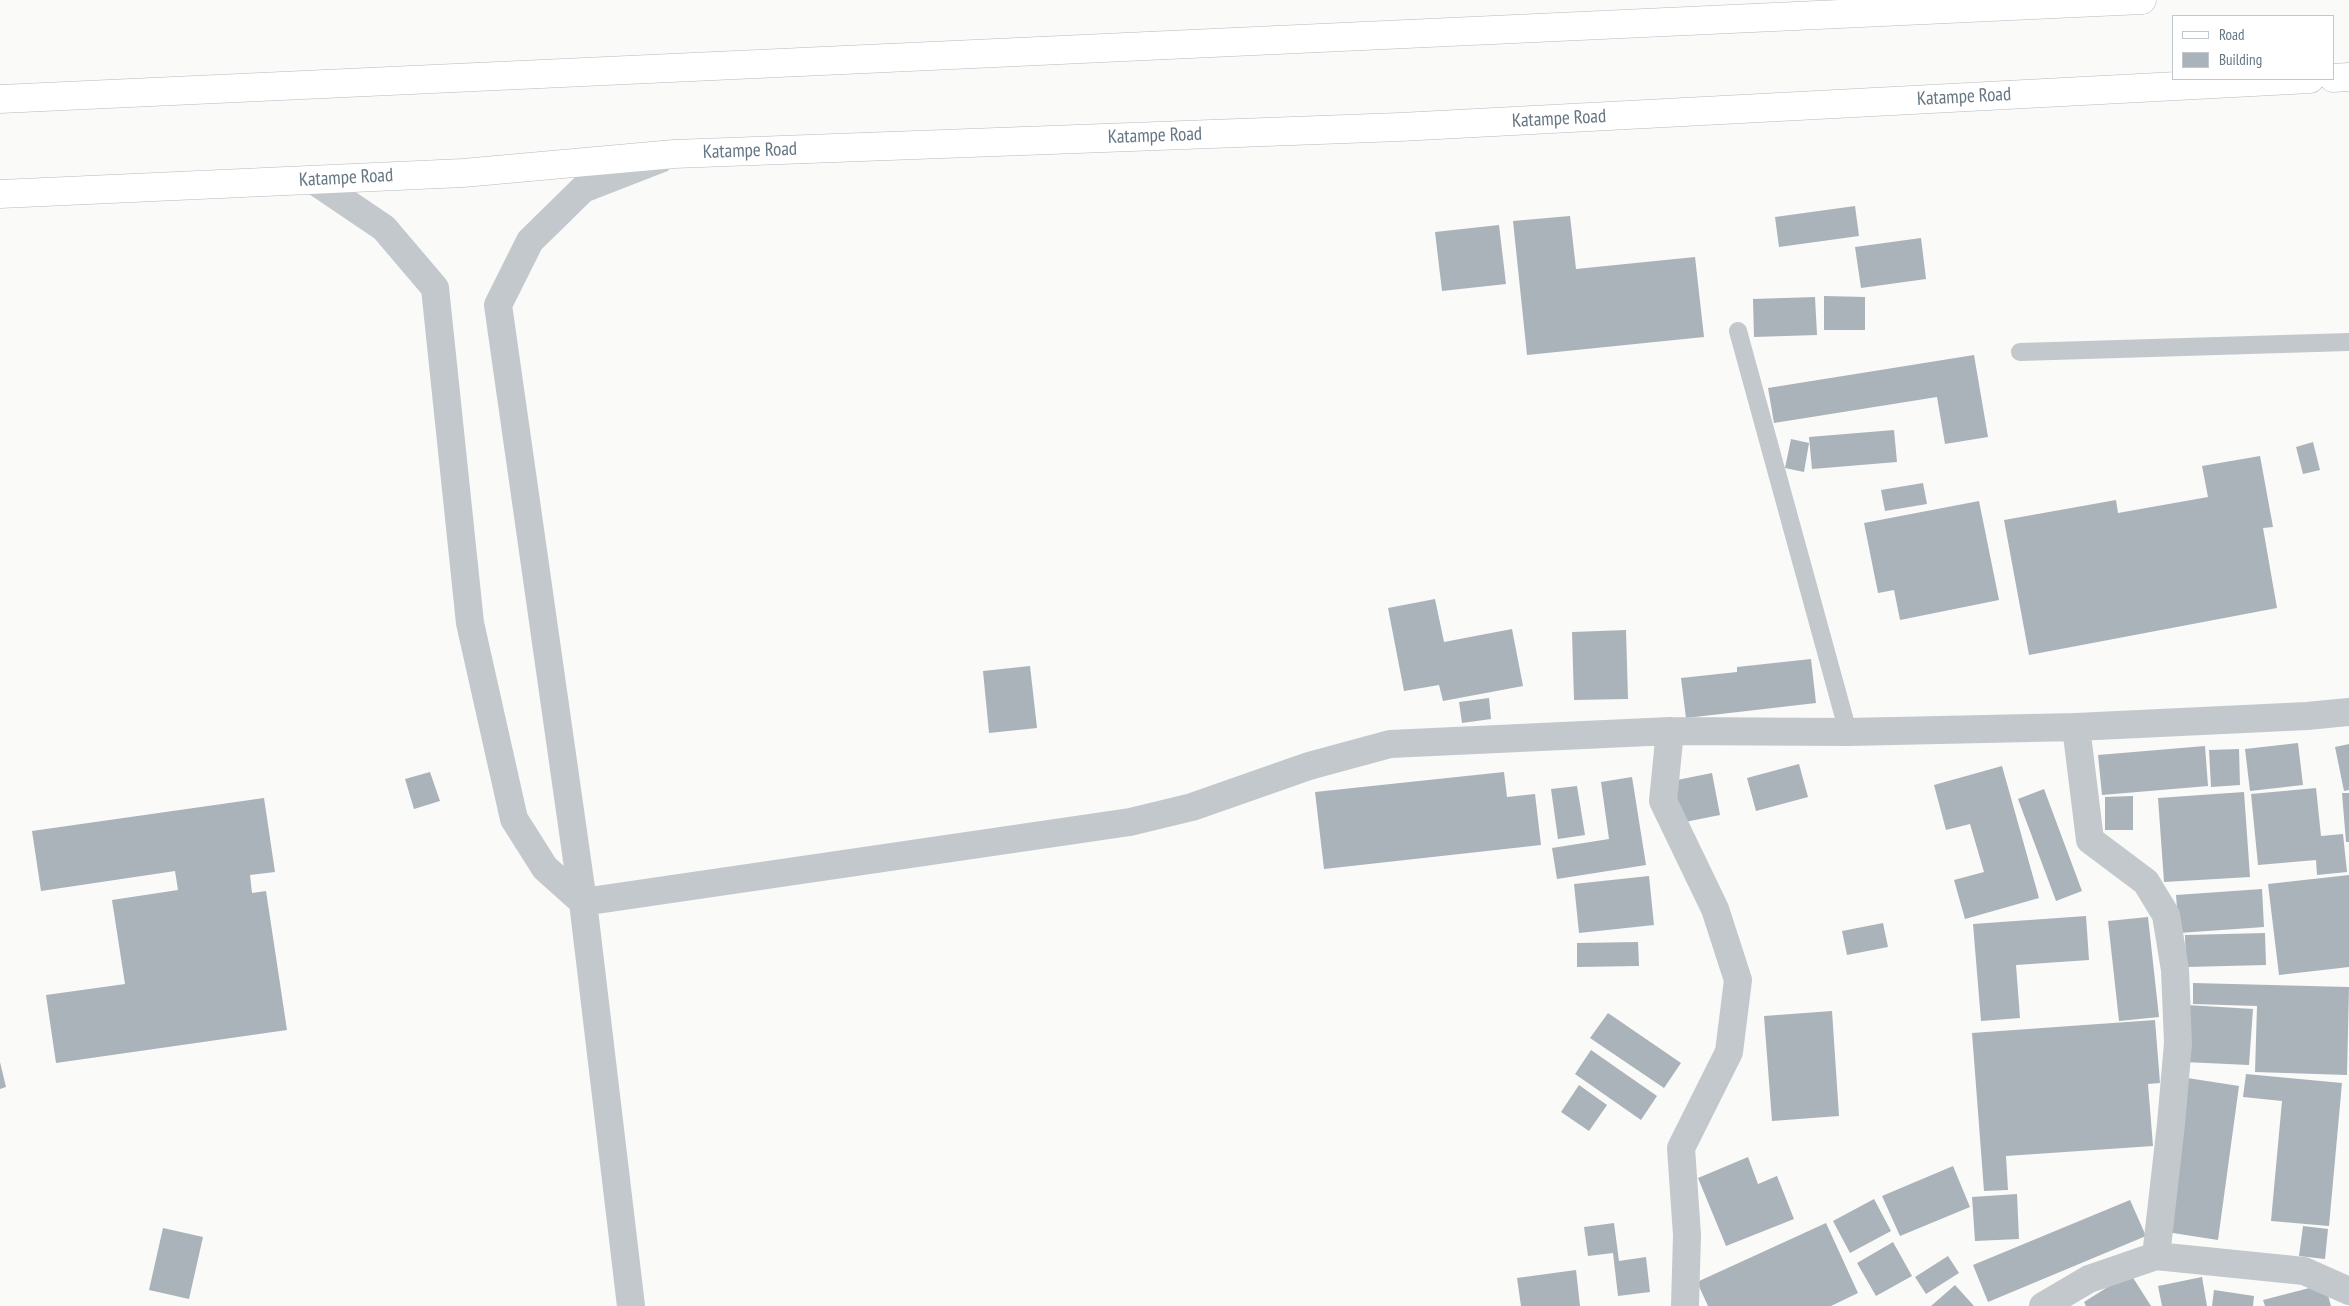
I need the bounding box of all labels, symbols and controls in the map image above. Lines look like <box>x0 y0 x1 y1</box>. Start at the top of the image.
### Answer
legend <box>2172 15 2334 80</box>
text: Road <box>2219 25 2245 44</box>
text: Building <box>2219 50 2262 69</box>
street label: Katampe Road <box>1916 83 2012 111</box>
street label: Katampe Road <box>1511 105 1607 133</box>
street label: Katampe Road <box>1107 123 1203 149</box>
street label: Katampe Road <box>702 138 798 164</box>
street label: Katampe Road <box>298 164 394 192</box>

